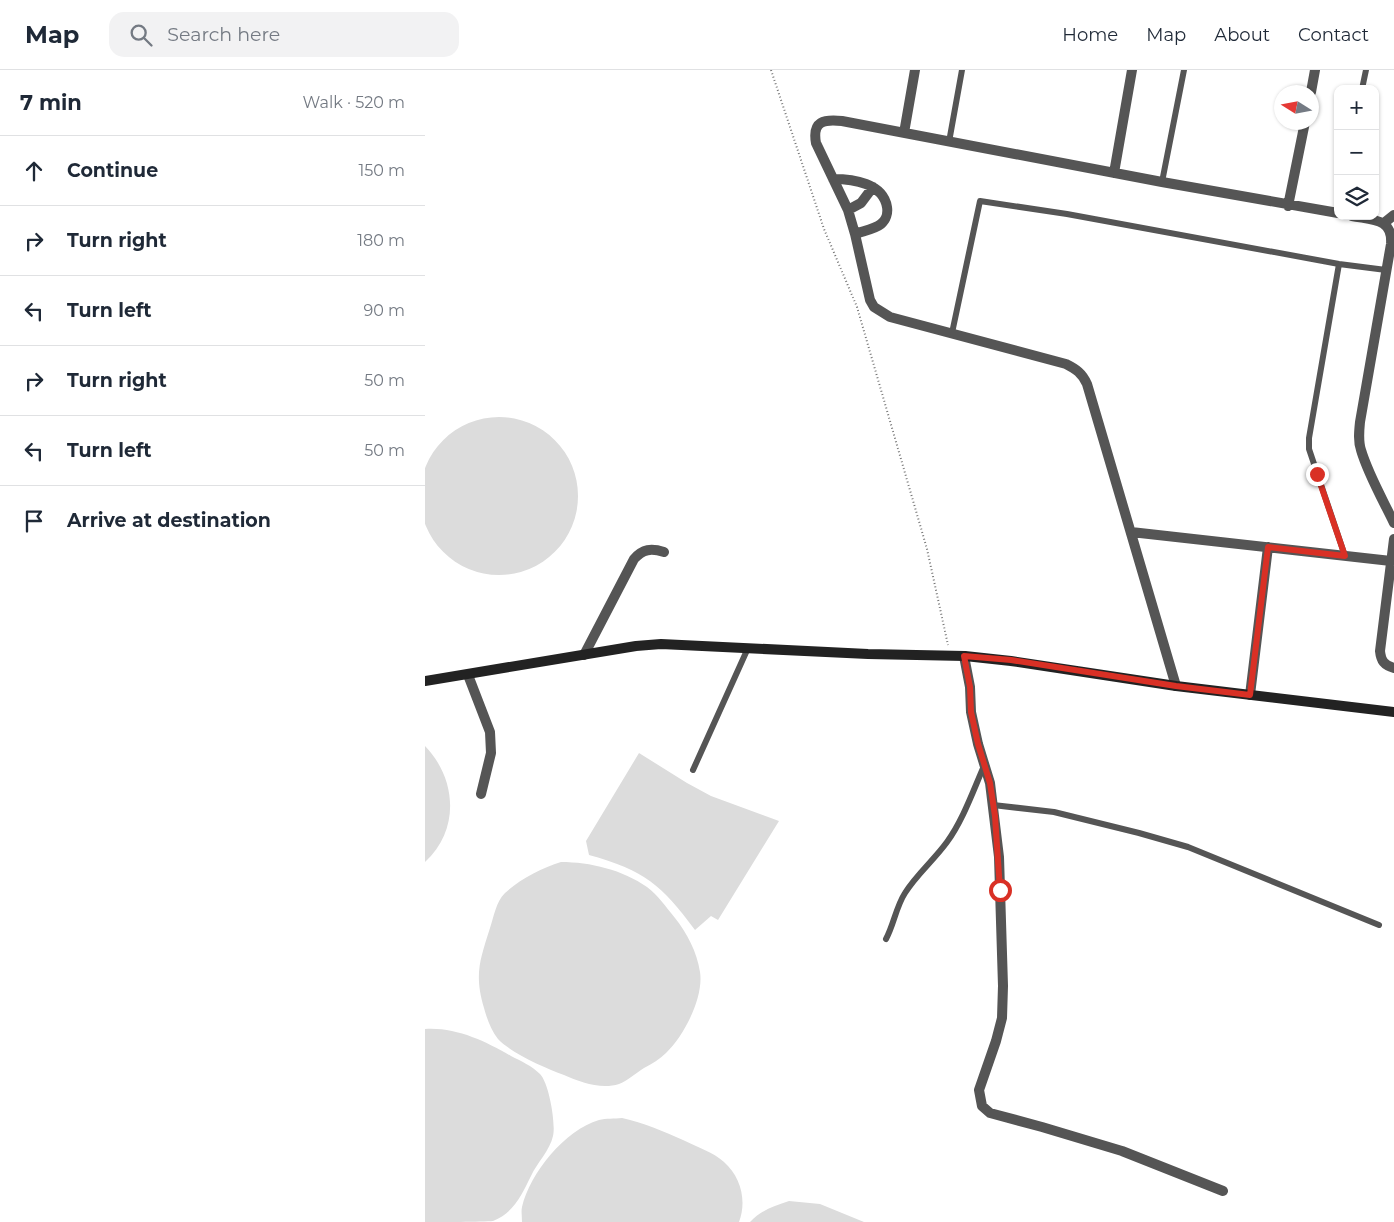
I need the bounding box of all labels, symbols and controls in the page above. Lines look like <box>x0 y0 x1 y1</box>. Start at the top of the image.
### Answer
search box <box>109 12 459 57</box>
text: Map <box>25 20 79 49</box>
icon: search <box>127 21 155 49</box>
text: Search here <box>167 23 280 46</box>
text: Home <box>1062 24 1118 46</box>
text: Map <box>1146 24 1186 46</box>
text: About <box>1214 24 1270 46</box>
text: Contact <box>1298 24 1369 46</box>
north arrow <box>1274 85 1319 130</box>
map controls <box>1334 85 1379 220</box>
button: + <box>1334 85 1379 130</box>
text: 7 min <box>20 90 82 115</box>
text: Walk · 520 m <box>303 93 405 112</box>
button: − <box>1334 130 1379 175</box>
icon: ahead <box>20 157 48 185</box>
text: Continue <box>67 159 158 182</box>
text: 150 m <box>358 161 405 180</box>
button: layers <box>1334 175 1379 220</box>
icon: right <box>20 227 48 255</box>
text: Turn right <box>67 229 167 252</box>
text: 180 m <box>357 231 405 250</box>
icon: left <box>20 297 48 325</box>
text: Turn left <box>67 299 152 322</box>
text: 90 m <box>363 301 405 320</box>
icon: right <box>20 367 48 395</box>
text: Turn right <box>67 369 167 392</box>
text: 50 m <box>364 371 405 390</box>
icon: left <box>20 437 48 465</box>
text: Turn left <box>67 439 152 462</box>
text: 50 m <box>364 441 405 460</box>
route end <box>1306 463 1329 486</box>
icon: arrive <box>20 507 48 535</box>
text: Arrive at destination <box>67 509 271 532</box>
route start <box>989 879 1012 902</box>

